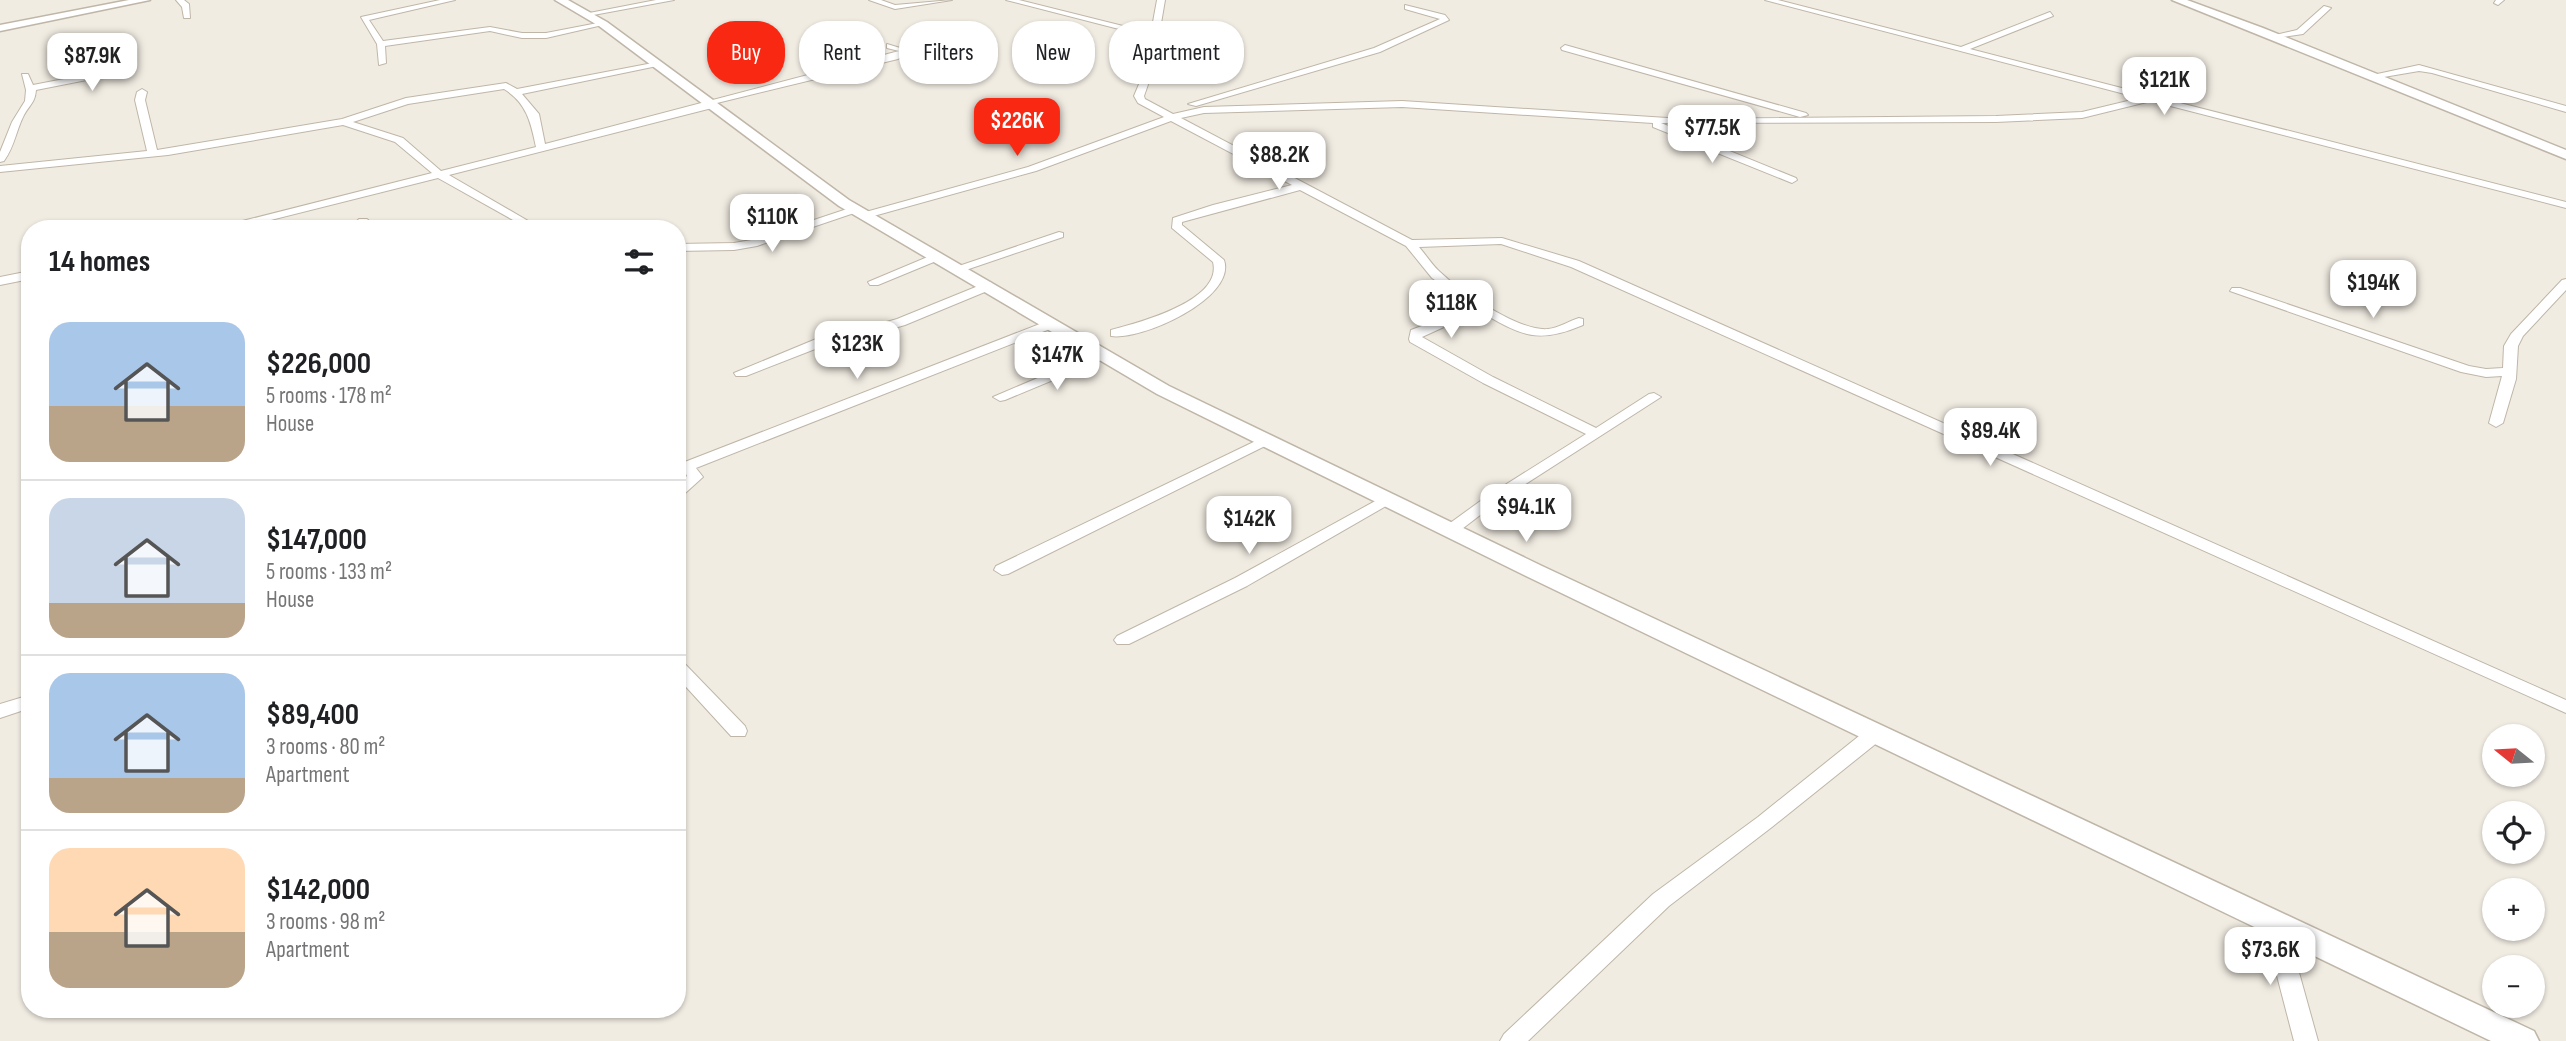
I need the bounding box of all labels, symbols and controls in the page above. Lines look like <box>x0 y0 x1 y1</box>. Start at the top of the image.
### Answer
chip: Buy <box>707 21 785 84</box>
chip: Rent <box>799 21 885 84</box>
chip: Filters <box>899 21 998 84</box>
chip: New <box>1012 21 1095 84</box>
chip: Apartment <box>1109 21 1244 84</box>
pin: $87.9K <box>35 34 149 93</box>
text: $87.9K <box>63 42 121 70</box>
pin: $121K <box>2115 58 2213 117</box>
text: $121K <box>2138 66 2190 94</box>
pin: $226K <box>968 99 1066 158</box>
pin: $77.5K <box>1655 106 1769 165</box>
text: $226K <box>990 107 1044 135</box>
text: $77.5K <box>1684 114 1740 142</box>
pin: $88.2K <box>1222 132 1336 192</box>
text: $88.2K <box>1249 141 1309 169</box>
pin: $110K <box>723 194 821 254</box>
text: $110K <box>746 203 798 231</box>
icon: filters <box>620 243 658 281</box>
text: 14 homes <box>49 244 150 280</box>
pin: $194K <box>2324 260 2422 320</box>
text: $194K <box>2346 269 2400 297</box>
pin: $118K <box>1402 280 1500 340</box>
text: $118K <box>1425 289 1477 317</box>
pin: $123K <box>808 322 906 381</box>
text: $123K <box>831 330 883 358</box>
pin: $147K <box>1008 332 1106 392</box>
text: $147K <box>1031 341 1083 369</box>
text: $226,000 <box>266 346 371 382</box>
icon: home <box>105 350 189 434</box>
text: 5 rooms · 178 m² <box>266 382 392 410</box>
pin: $89.4K <box>1933 408 2047 468</box>
text: House <box>266 410 314 438</box>
text: $89.4K <box>1960 417 2020 445</box>
pin: $94.1K <box>1469 484 1583 544</box>
text: $94.1K <box>1496 493 1556 521</box>
pin: $142K <box>1200 496 1298 556</box>
text: $142K <box>1222 505 1276 533</box>
text: $147,000 <box>266 522 367 558</box>
icon: home <box>105 526 189 610</box>
text: 5 rooms · 133 m² <box>266 558 392 586</box>
text: House <box>266 586 314 614</box>
text: $89,400 <box>266 697 359 733</box>
icon: home <box>105 701 189 785</box>
north arrow <box>2482 724 2544 788</box>
map controls <box>2482 724 2545 1018</box>
text: 3 rooms · 80 m² <box>266 733 385 761</box>
text: Apartment <box>266 761 350 789</box>
button: locate <box>2482 801 2545 864</box>
text: $142,000 <box>266 872 370 908</box>
icon: home <box>105 876 189 960</box>
button: + <box>2482 878 2545 941</box>
text: 3 rooms · 98 m² <box>266 908 385 936</box>
pin: $73.6K <box>2213 928 2327 987</box>
text: Apartment <box>266 936 350 964</box>
text: $73.6K <box>2240 936 2300 964</box>
button: − <box>2482 955 2545 1018</box>

